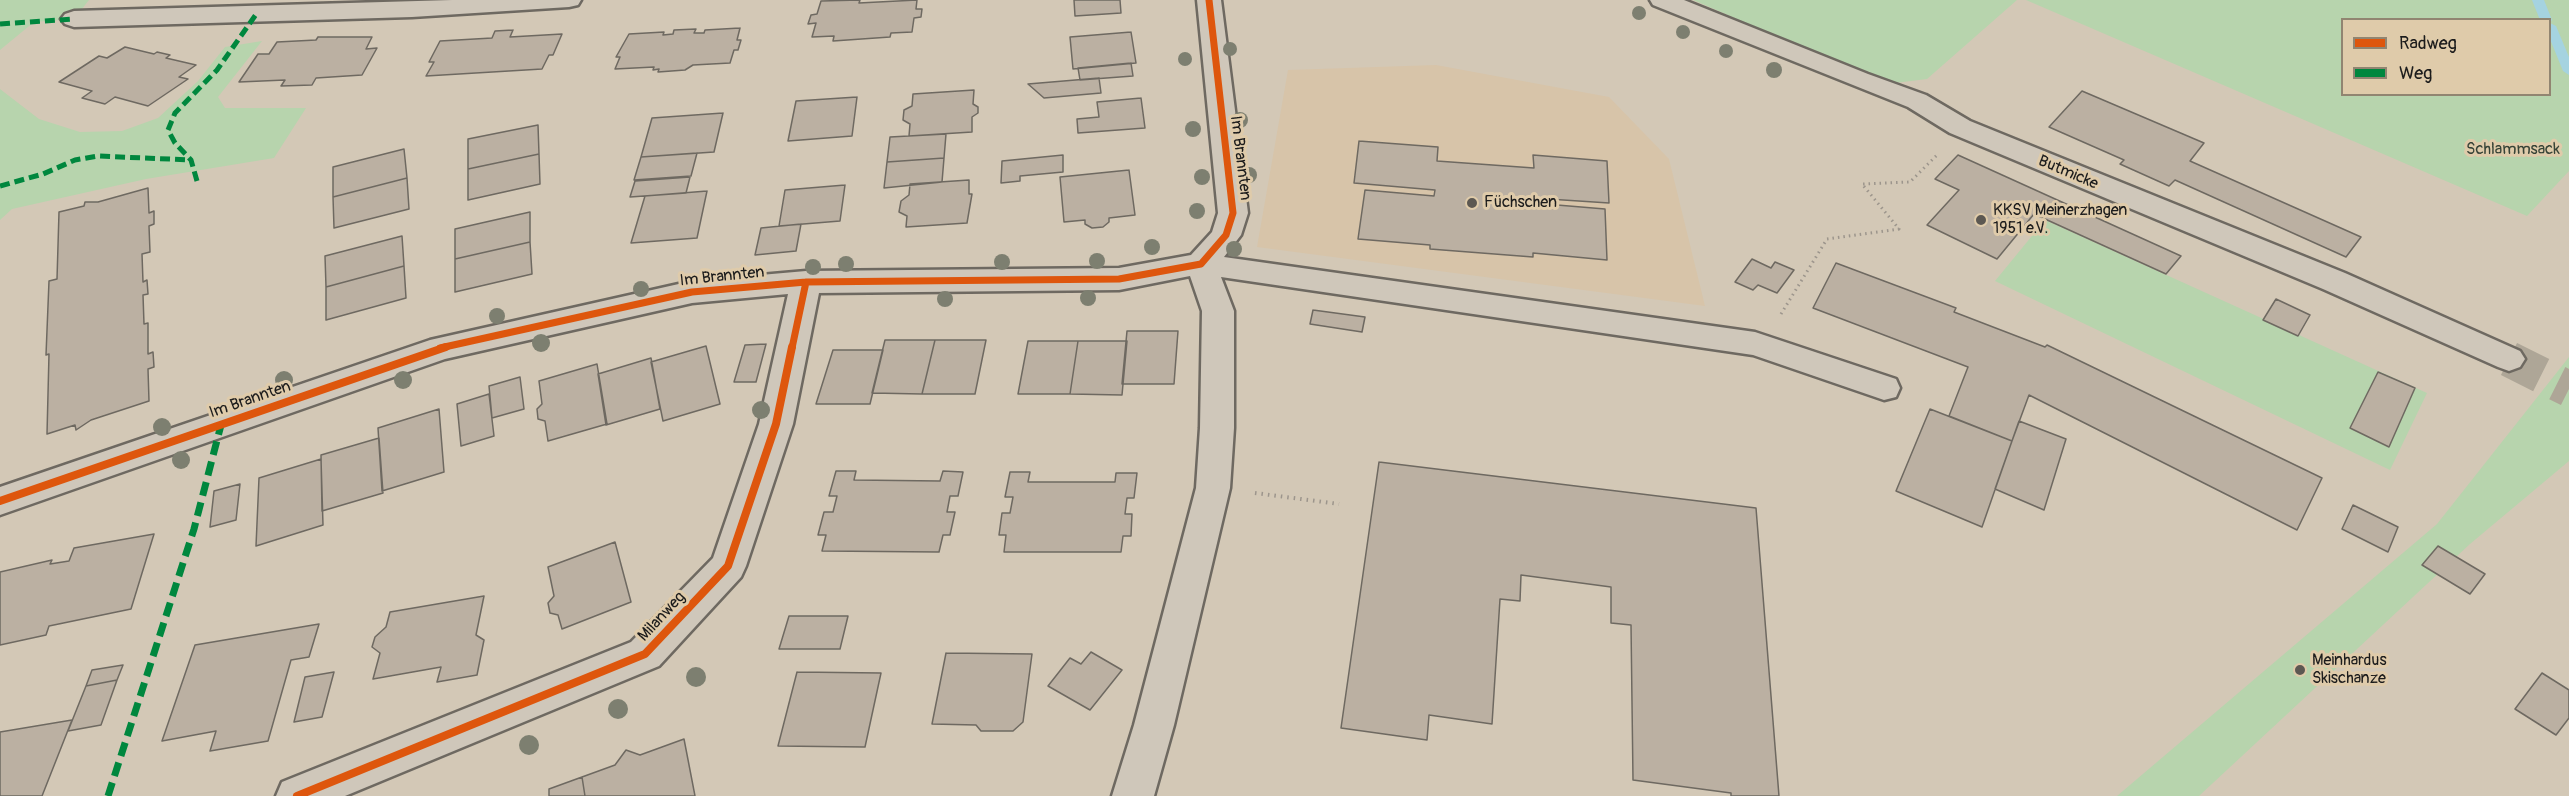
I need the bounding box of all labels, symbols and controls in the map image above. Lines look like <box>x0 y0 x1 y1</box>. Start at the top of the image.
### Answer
legend <box>2341 18 2551 96</box>
text: Radweg <box>2399 32 2457 55</box>
text: Weg <box>2399 62 2432 85</box>
street label: Im Brannten <box>1225 115 1255 201</box>
park label: Schlammsack <box>2466 140 2560 160</box>
street label: Butmicke <box>2035 152 2101 194</box>
place label: Füchschen <box>1484 193 1557 213</box>
marker: Füchschen <box>1465 196 1479 210</box>
place label: KKSV Meinerzhagen 1951 e.V. <box>1993 201 2127 239</box>
marker: KKSV Meinerzhagen 1951 e.V. <box>1974 213 1988 227</box>
street label: Im Brannten <box>679 263 765 291</box>
street label: Im Brannten <box>207 377 293 423</box>
street label: Milanweg <box>634 588 690 646</box>
place label: Meinhardus Skischanze <box>2312 651 2387 689</box>
marker: Meinhardus Skischanze <box>2293 663 2307 677</box>

